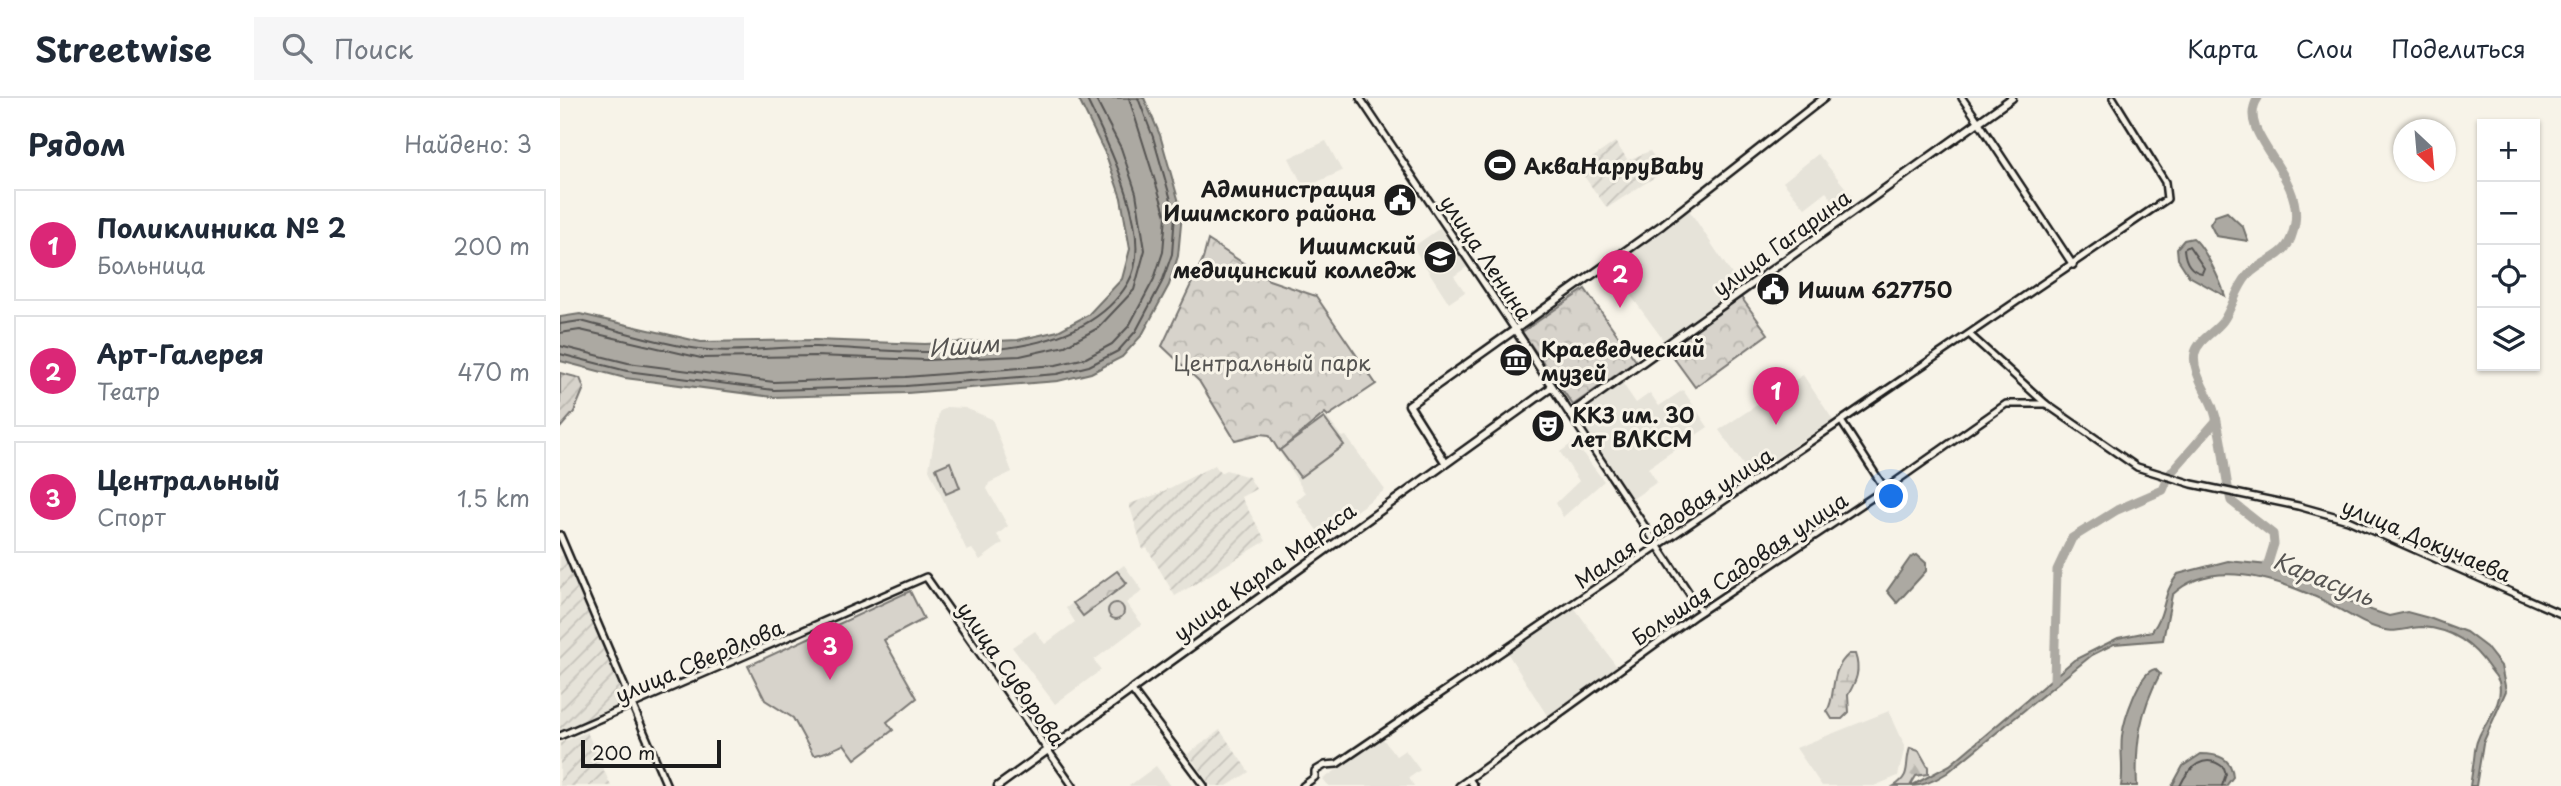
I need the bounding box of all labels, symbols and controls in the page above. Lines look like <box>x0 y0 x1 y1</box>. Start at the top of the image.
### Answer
search box <box>254 17 744 80</box>
text: Streetwise <box>35 23 212 73</box>
icon: search <box>278 29 316 67</box>
text: Поиск <box>334 29 413 68</box>
text: Карта <box>2187 30 2258 66</box>
text: Слои <box>2296 30 2353 66</box>
text: Поделиться <box>2391 30 2526 66</box>
north arrow <box>2393 119 2456 182</box>
map controls <box>2477 119 2540 371</box>
button: + <box>2477 119 2540 182</box>
text: Рядом <box>28 121 126 166</box>
text: Найдено: 3 <box>404 126 532 161</box>
sports icon: АкваHappyBaby <box>1481 146 1519 184</box>
place label: АкваHappyBaby <box>1524 149 1704 181</box>
place label: Администрация Ишимского района <box>1164 172 1376 228</box>
street label: улица Гагарина <box>1705 180 1857 303</box>
public building icon: Администрация Ишимского района <box>1381 181 1419 219</box>
button: − <box>2477 182 2540 245</box>
street label: улица Ленина <box>1433 188 1541 327</box>
text: Поликлиника № 2 <box>97 208 346 247</box>
text: 1 <box>48 228 59 263</box>
text: 200 m <box>453 228 530 263</box>
place label: Ишимский медицинский колледж <box>1173 229 1417 285</box>
school or university icon: Ишимский медицинский колледж <box>1421 238 1459 276</box>
button: locate <box>2477 245 2540 308</box>
text: Больница <box>97 247 205 282</box>
pin: 2 <box>1597 250 1643 308</box>
public building icon: Ишим 627750 <box>1754 270 1792 308</box>
place label: Ишим 627750 <box>1798 273 1952 305</box>
button: layers <box>2477 308 2540 371</box>
water label: Ишим <box>927 325 1001 365</box>
place label: Краеведческий музей <box>1541 332 1705 388</box>
text: Арт-Галерея <box>97 334 264 373</box>
museum icon: Краеведческий музей <box>1497 341 1535 379</box>
park label: Центральный парк <box>1173 346 1371 378</box>
text: 2 <box>45 354 61 389</box>
text: 470 m <box>457 354 530 389</box>
pin: 1 <box>1753 367 1799 425</box>
text: Театр <box>97 373 160 408</box>
place label: ККЗ им. 30 лет ВЛКСМ <box>1571 398 1694 454</box>
theatre icon: ККЗ им. 30 лет ВЛКСМ <box>1529 407 1567 445</box>
street label: Малая Садовая улица <box>1567 438 1779 596</box>
text: Центральный <box>97 460 280 499</box>
your location <box>1874 479 1908 513</box>
text: 3 <box>45 480 61 515</box>
text: 1.5 km <box>457 480 530 515</box>
street label: Большая Садовая улица <box>1624 483 1854 652</box>
street label: улица Докучаева <box>2337 489 2517 589</box>
street label: улица Карла Маркса <box>1166 494 1362 648</box>
text: Спорт <box>97 499 166 534</box>
water label: Карасуль <box>2268 542 2381 615</box>
street label: улица Суворова <box>950 594 1074 752</box>
street label: улица Свердлова <box>610 610 788 710</box>
pin: 3 <box>807 622 853 680</box>
scale bar <box>581 737 721 769</box>
text: 200 m <box>592 738 655 766</box>

